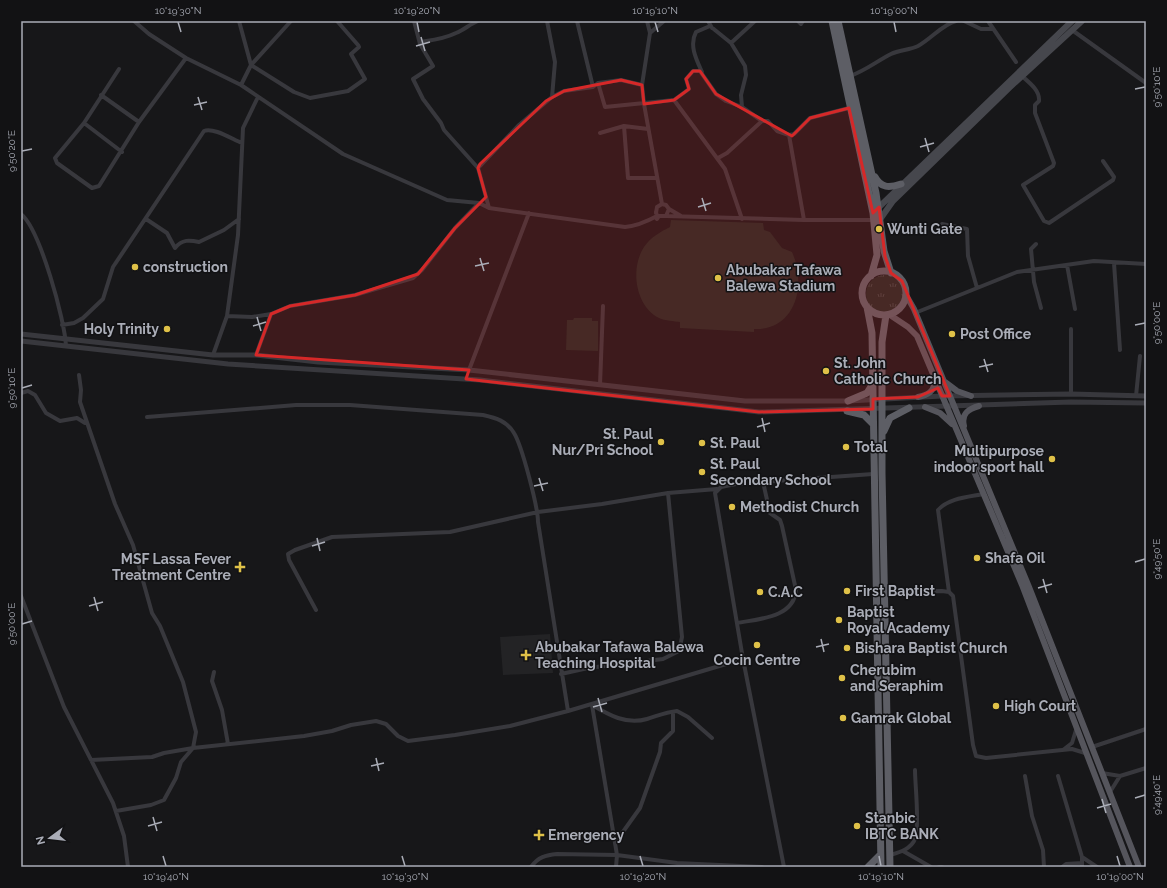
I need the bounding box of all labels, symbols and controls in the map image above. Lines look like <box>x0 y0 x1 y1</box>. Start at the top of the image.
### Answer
text: 10°19'30"N <box>155 5 201 16</box>
text: 10°19'20"N <box>394 5 440 16</box>
text: 10°19'10"N <box>632 5 678 16</box>
text: 10°19'00"N <box>870 5 918 16</box>
text: 9°50'10"E <box>1151 67 1162 107</box>
text: 9°50'20"E <box>6 130 17 172</box>
place label: Wunti Gate <box>887 221 963 237</box>
marker: Wunti Gate <box>874 224 884 234</box>
place label: construction <box>143 259 228 275</box>
marker: construction <box>130 262 140 272</box>
place label: Abubakar Tafawa Balewa Stadium <box>726 262 842 294</box>
marker: Abubakar Tafawa Balewa Stadium <box>713 273 723 283</box>
text: 9°50'00"E <box>1151 302 1162 344</box>
place label: Holy Trinity <box>84 321 159 337</box>
marker: Holy Trinity <box>162 324 172 334</box>
place label: Post Office <box>960 326 1032 342</box>
marker: Post Office <box>947 329 957 339</box>
place label: St. John Catholic Church <box>834 355 942 387</box>
marker: St. John Catholic Church <box>821 366 831 376</box>
text: 9°50'10"E <box>6 368 17 408</box>
place label: St. Paul Nur/Pri School <box>552 426 654 458</box>
place label: St. Paul <box>710 435 761 451</box>
marker: St. Paul Nur/Pri School <box>656 437 666 447</box>
marker: St. Paul <box>697 438 707 448</box>
place label: Total <box>854 439 888 455</box>
marker: Total <box>841 442 851 452</box>
place label: Multipurpose indoor sport hall <box>934 443 1045 475</box>
marker: Multipurpose indoor sport hall <box>1047 454 1057 464</box>
place label: St. Paul Secondary School <box>710 456 832 488</box>
marker: St. Paul Secondary School <box>697 467 707 477</box>
place label: Methodist Church <box>740 499 859 515</box>
marker: Methodist Church <box>727 502 737 512</box>
text: 9°49'50"E <box>1151 539 1162 579</box>
place label: Shafa Oil <box>985 550 1046 566</box>
place label: MSF Lassa Fever Treatment Centre <box>112 551 232 583</box>
marker: Shafa Oil <box>972 553 982 563</box>
marker: MSF Lassa Fever Treatment Centre <box>234 561 246 573</box>
place label: First Baptist <box>855 583 936 599</box>
place label: C.A.C <box>768 584 803 600</box>
marker: First Baptist <box>842 586 852 596</box>
marker: C.A.C <box>755 587 765 597</box>
text: 9°50'00"E <box>6 603 17 645</box>
place label: Baptist Royal Academy <box>847 604 950 636</box>
marker: Baptist Royal Academy <box>834 615 844 625</box>
place label: Abubakar Tafawa Balewa Teaching Hospital <box>535 639 704 671</box>
marker: Cocin Centre <box>752 640 762 650</box>
place label: Bishara Baptist Church <box>855 640 1008 656</box>
marker: Bishara Baptist Church <box>842 643 852 653</box>
marker: Abubakar Tafawa Balewa Teaching Hospital <box>520 649 532 661</box>
place label: Cocin Centre <box>714 652 801 668</box>
place label: Cherubim and Seraphim <box>850 662 943 694</box>
marker: Cherubim and Seraphim <box>837 673 847 683</box>
place label: High Court <box>1004 698 1077 714</box>
marker: High Court <box>991 701 1001 711</box>
place label: Gamrak Global <box>851 710 952 726</box>
marker: Gamrak Global <box>838 713 848 723</box>
text: 9°49'40"E <box>1151 775 1162 815</box>
place label: Stanbic IBTC BANK <box>865 810 939 842</box>
north arrow <box>30 818 70 858</box>
marker: Stanbic IBTC BANK <box>852 821 862 831</box>
place label: Emergency <box>548 827 625 843</box>
marker: Emergency <box>533 829 545 841</box>
text: N <box>33 835 48 846</box>
text: 10°19'40"N <box>143 871 189 882</box>
text: 10°19'30"N <box>382 871 428 882</box>
text: 10°19'20"N <box>620 871 666 882</box>
text: 10°19'10"N <box>858 871 904 882</box>
text: 10°19'00"N <box>1096 871 1144 882</box>

